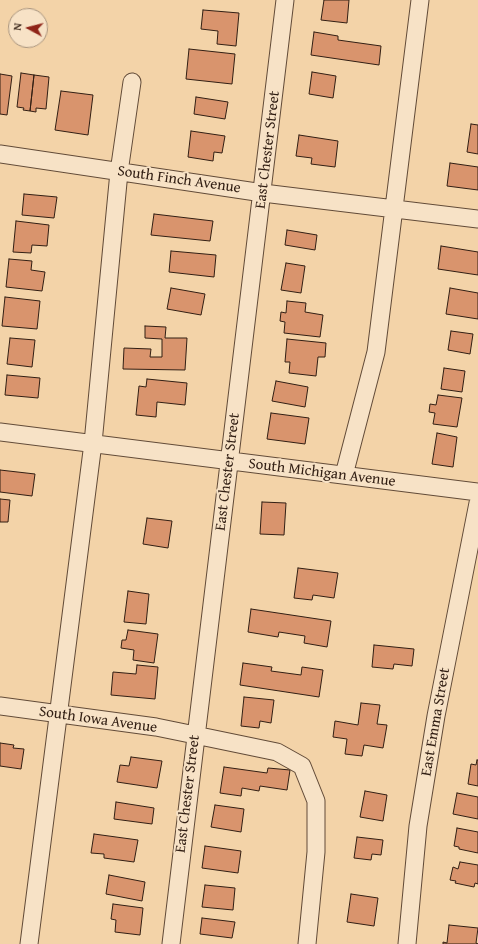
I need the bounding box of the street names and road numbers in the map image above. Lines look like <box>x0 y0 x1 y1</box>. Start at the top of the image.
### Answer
street label: East Chester Street <box>252 90 284 210</box>
street label: South Finch Avenue <box>116 162 242 198</box>
street label: East Chester Street <box>212 412 244 532</box>
street label: South Michigan Avenue <box>247 455 397 491</box>
street label: East Emma Street <box>418 666 454 778</box>
street label: South Iowa Avenue <box>38 703 158 737</box>
street label: East Chester Street <box>172 734 204 854</box>

